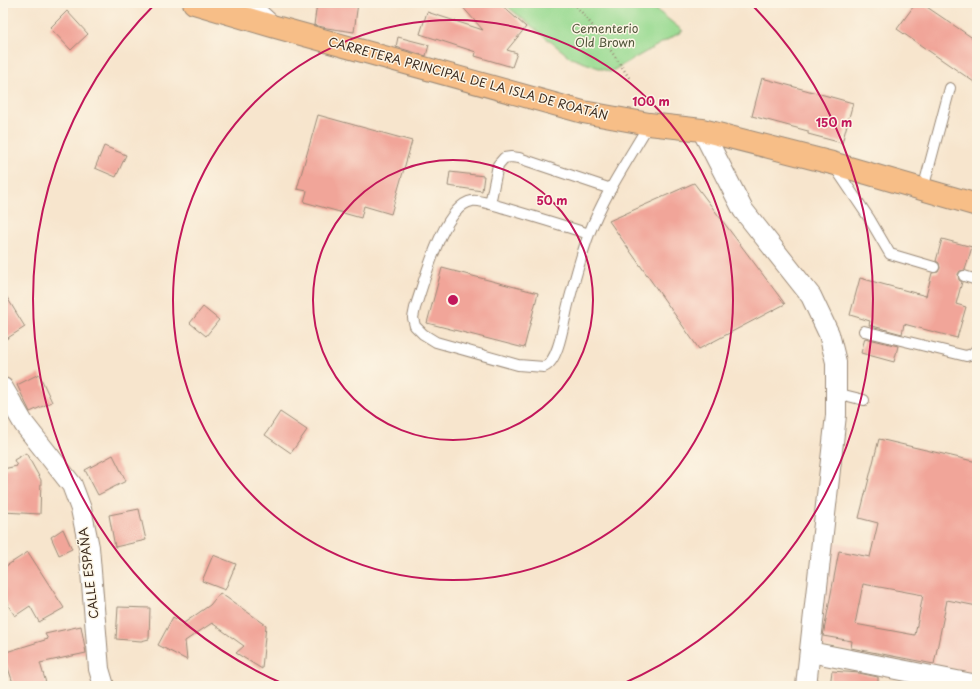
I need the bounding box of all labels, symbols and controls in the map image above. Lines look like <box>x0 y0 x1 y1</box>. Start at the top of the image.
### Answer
park label: Cementerio Old Brown <box>572 19 639 51</box>
street label: CARRETERA PRINCIPAL DE LA ISLA DE ROATÁN <box>326 32 610 124</box>
text: 100 m <box>632 92 670 110</box>
text: 150 m <box>816 113 852 131</box>
text: 50 m <box>536 191 568 209</box>
centre of rings <box>446 293 460 307</box>
street label: CALLE ESPAÑA <box>73 526 103 620</box>

